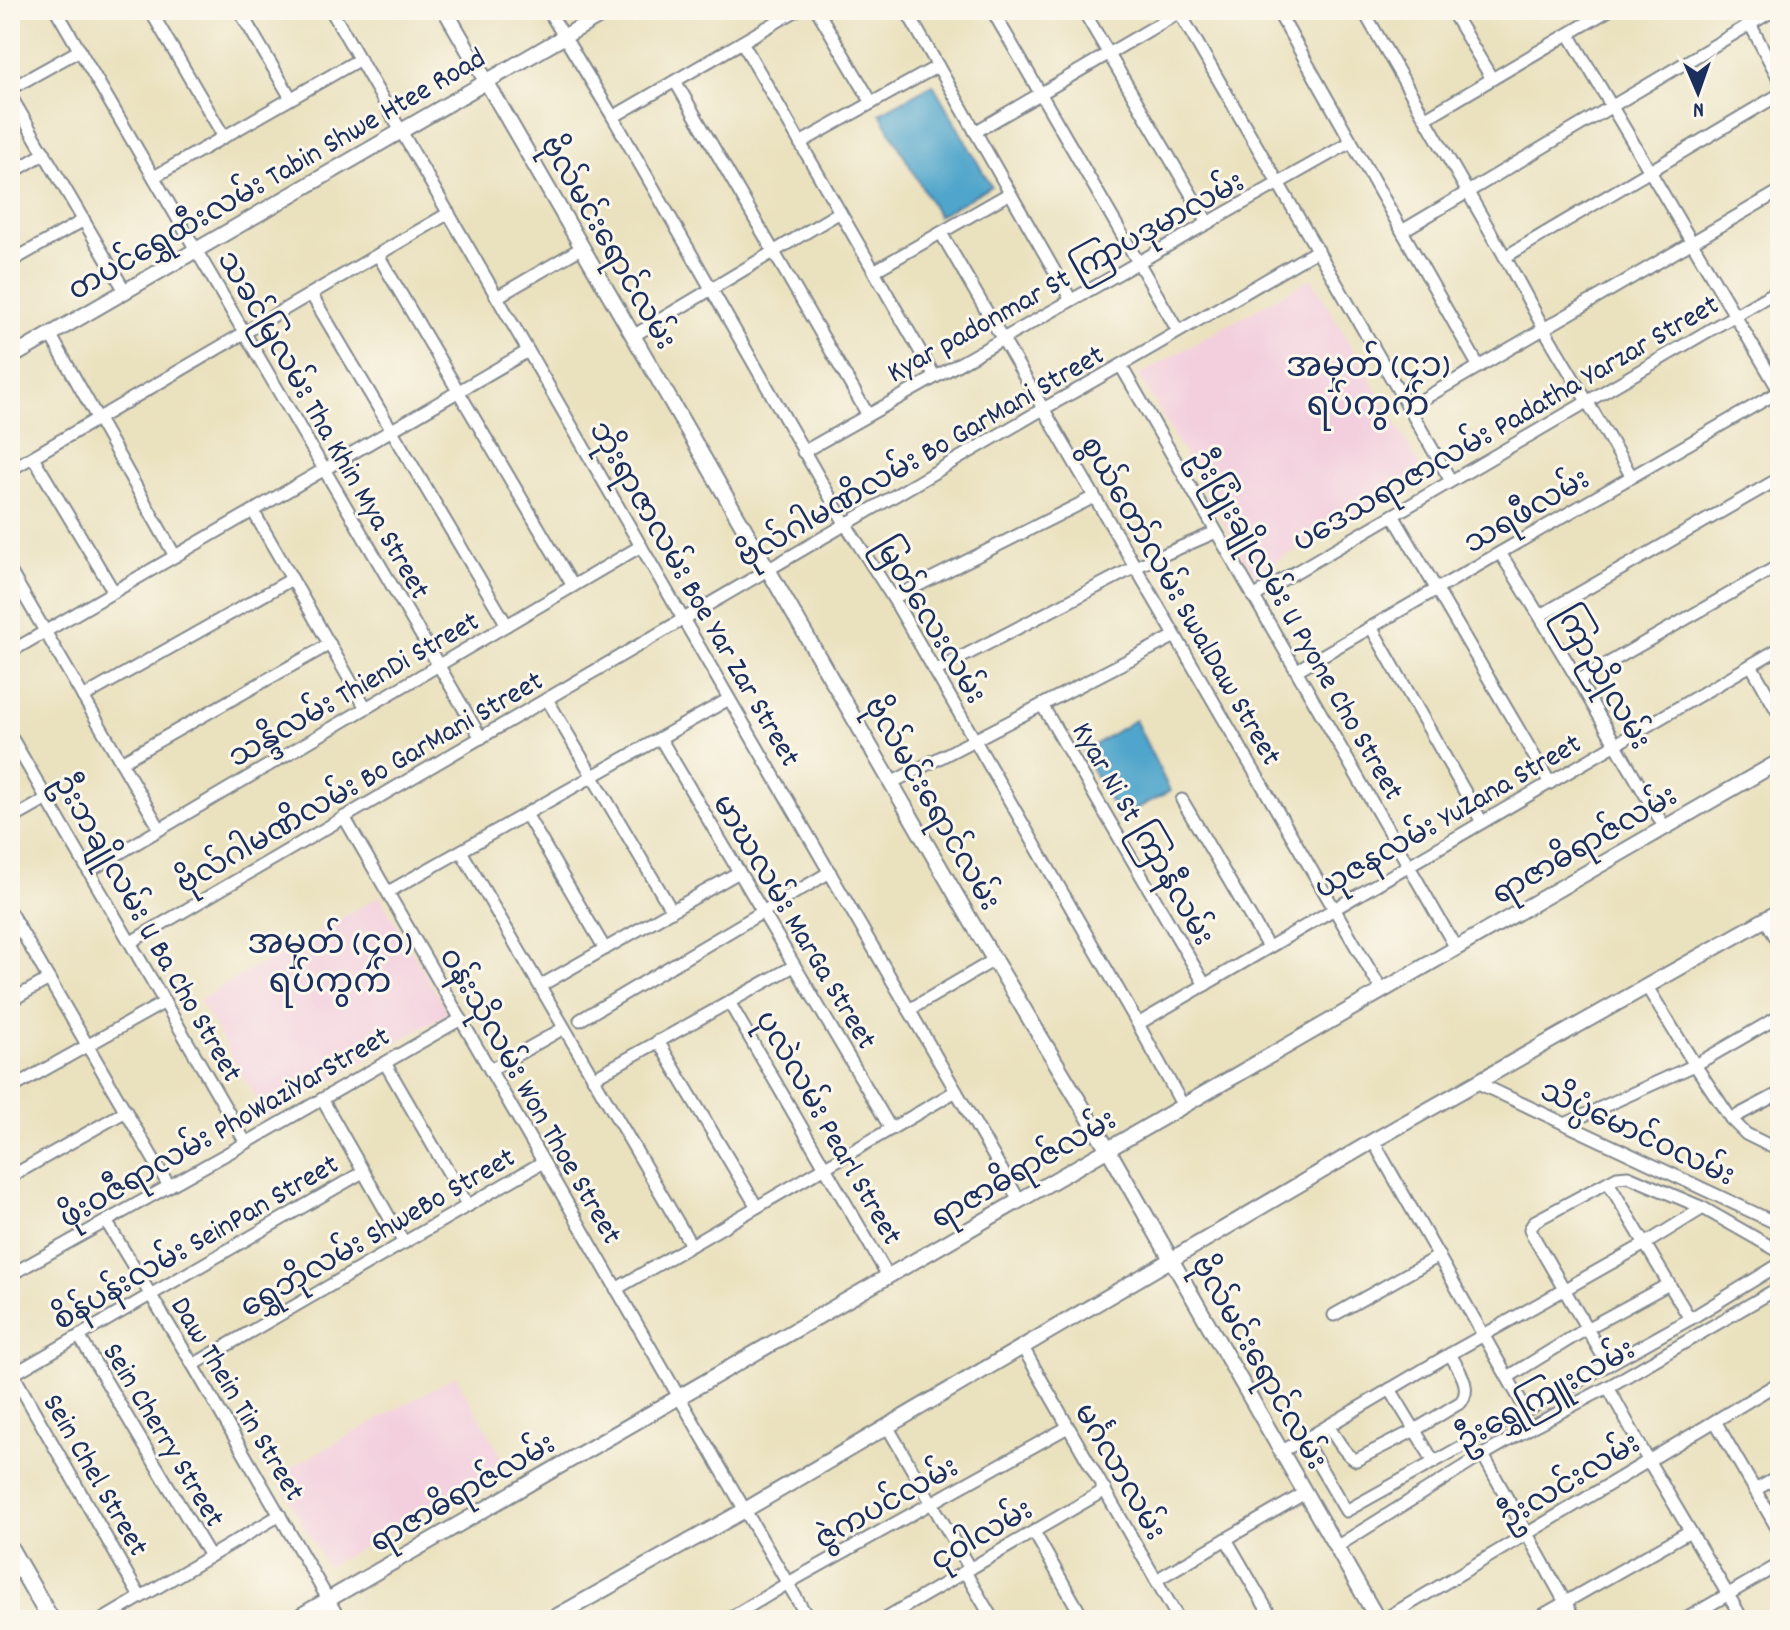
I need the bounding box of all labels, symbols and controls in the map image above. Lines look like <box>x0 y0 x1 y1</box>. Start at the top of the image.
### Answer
street label: တပင်ရွှေထီးလမ်း Tabin Shwe Htee Road <box>59 35 495 314</box>
north arrow <box>1658 52 1738 132</box>
text: N <box>1692 93 1705 124</box>
street label: ဗိုလ်မင်းရောင်လမ်း <box>526 127 688 359</box>
street label: Kyar padonmar St ကြာပဒုမာလမ်း <box>878 159 1254 396</box>
street label: သခင်မြလမ်း Tha Khin Mya Street <box>203 241 443 609</box>
street label: ပဒေသရာဇာလမ်း Padatha Yarzar Street <box>1284 282 1728 566</box>
street label: ဗိုလ်ဂါမဏိလမ်း Bo GarMani Street <box>728 332 1114 582</box>
district label: အမှတ် (၄၁) ရပ်ကွက် <box>1286 340 1450 433</box>
street label: ဘိုးရာဇာလမ်း Boe Yar Zar Street <box>575 412 813 776</box>
street label: စွယ်တော်လမ်း SwalDaw Street <box>1066 427 1294 775</box>
street label: ဦးပြုံးချိုလမ်း U Pyone Cho Street <box>1176 440 1417 810</box>
street label: သရဖီလမ်း <box>1455 456 1599 567</box>
street label: မြတ်လေးလမ်း <box>860 528 998 714</box>
street label: ကြာညိုလမ်း <box>1542 597 1663 759</box>
street label: သန္ဒိလမ်း ThienDi Street <box>219 598 489 781</box>
street label: ဗိုလ်ဂါမဏိလမ်း Bo GarMani Street <box>167 658 553 908</box>
street label: ဗိုလ်မင်းရောင်လမ်း <box>850 688 1012 920</box>
street label: Kyar Ni St ကြာနီလမ်း <box>1058 713 1226 955</box>
street label: ယုဇနလမ်း YuZana Street <box>1305 721 1591 913</box>
street label: ဦးဘချိုလမ်း U Ba Cho Street <box>39 765 255 1091</box>
street label: ရာဇာဓိရာဇ်လမ်း <box>1483 773 1687 919</box>
street label: မာဃလမ်း MarGa Street <box>699 785 890 1059</box>
district label: အမှတ် (၄၀) ရပ်ကွက် <box>247 917 413 1010</box>
street label: ဝန်းသိုလမ်း Won Thoe Street <box>425 938 635 1254</box>
street label: ပုလဲလမ်း Pearl Street <box>741 1002 915 1254</box>
street label: ဖိုးဝဇီရာလမ်း PhoWaziYarStreet <box>51 1013 399 1242</box>
street label: သိပ္ပံမောင်ဝလမ်း <box>1532 1068 1743 1200</box>
street label: ရာဇာဓိရာဇ်လမ်း <box>922 1097 1126 1243</box>
street label: ရွှေဘိုလမ်း ShweBo Street <box>231 1134 525 1331</box>
street label: စိန်ပန်းလမ်း SeinPan Street <box>44 1141 348 1344</box>
street label: ဗိုလ်မင်းရောင်လမ်း <box>1177 1247 1339 1479</box>
street label: Daw Thein Tin Street <box>157 1290 313 1511</box>
street label: ဦးရွှေကြူးလမ်း <box>1447 1327 1644 1465</box>
street label: Sein Cherry Street <box>89 1336 233 1537</box>
street label: Sein Chel Street <box>29 1387 157 1566</box>
street label: မင်္ဂလာလမ်း <box>1060 1394 1178 1550</box>
street label: ဦးလင်းလမ်း <box>1490 1420 1650 1543</box>
street label: ရာဇာဓိရာဇ်လမ်း <box>361 1421 565 1567</box>
street label: ဇွဲကပင်လမ်း <box>806 1444 968 1563</box>
street label: ငုဝါလမ်း <box>921 1487 1043 1585</box>

